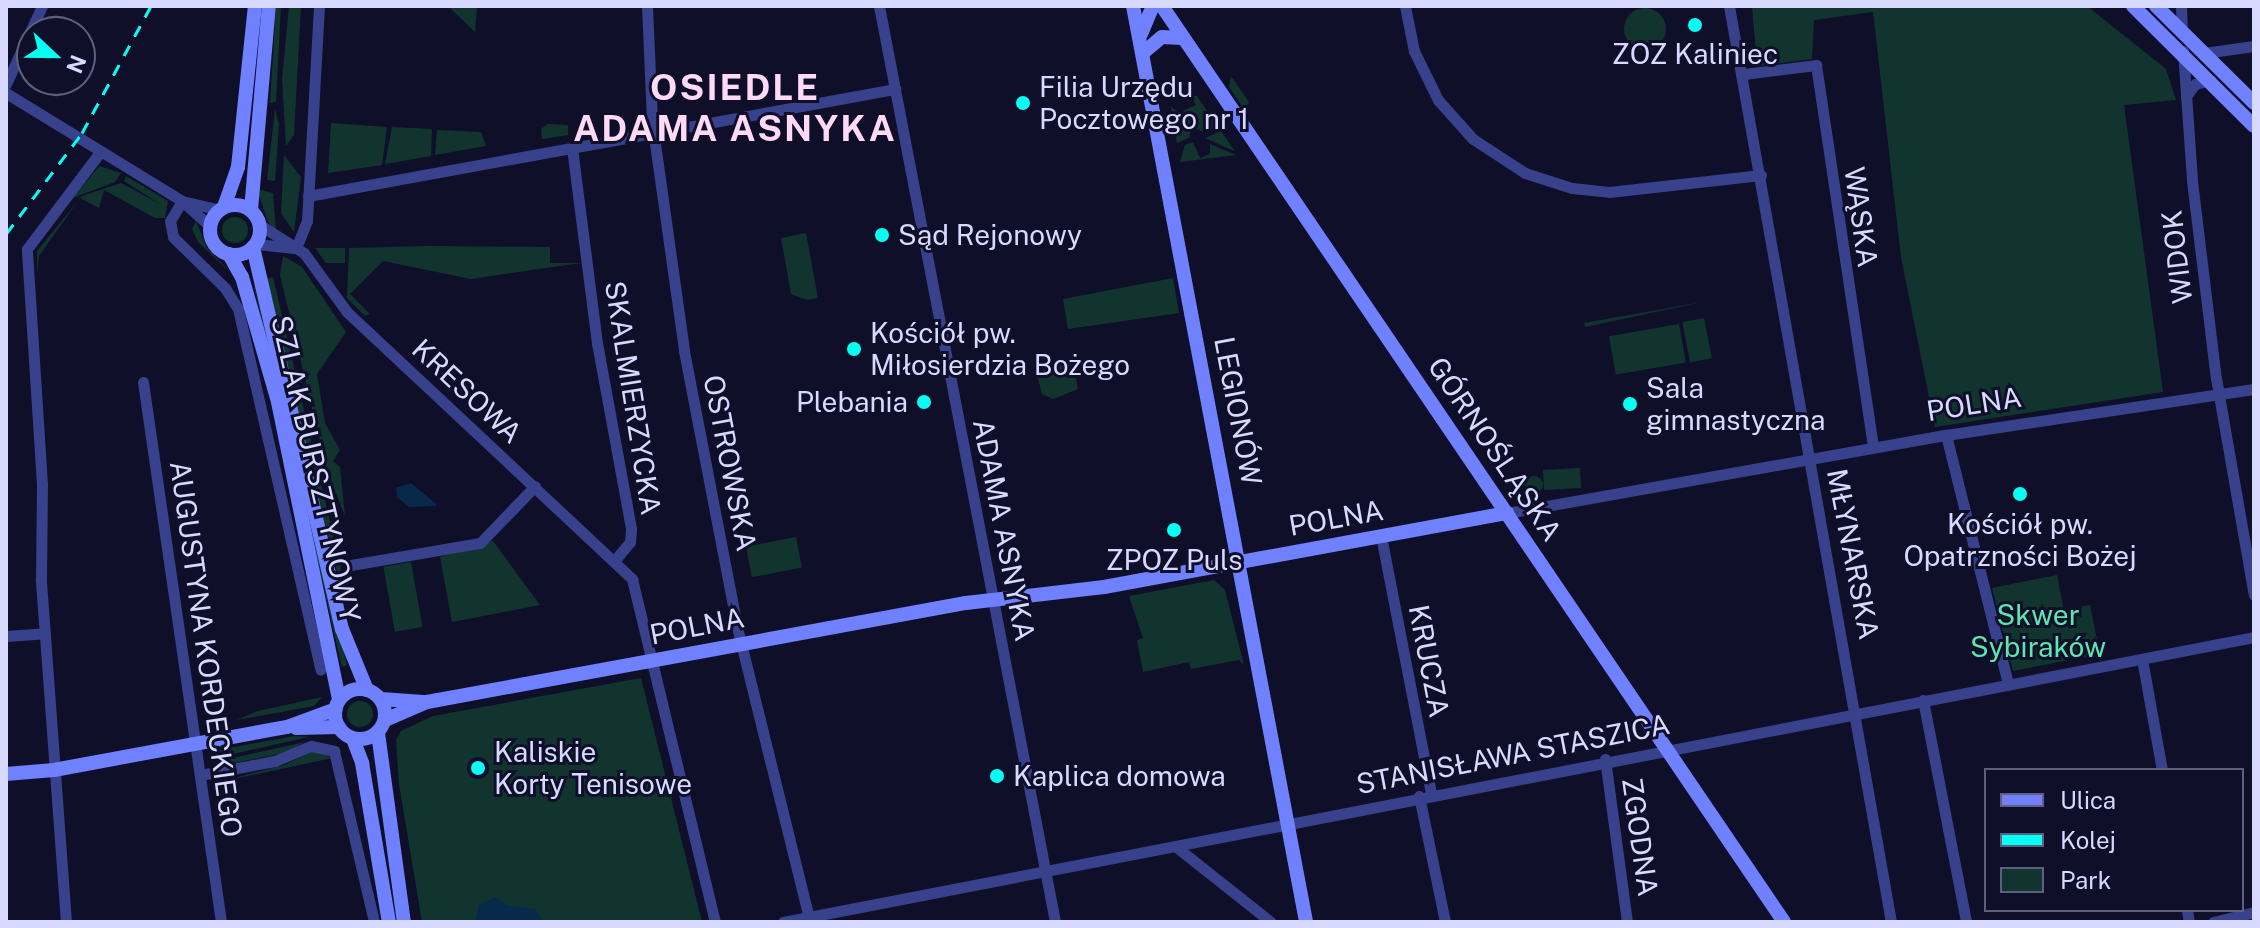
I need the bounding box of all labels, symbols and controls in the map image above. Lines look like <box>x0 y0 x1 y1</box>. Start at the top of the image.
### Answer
north arrow <box>16 16 96 96</box>
marker: ZOZ Kaliniec <box>1686 16 1704 34</box>
place label: ZOZ Kaliniec <box>1612 37 1778 71</box>
text: N <box>61 51 92 77</box>
district label: OSIEDLE ADAMA ASNYKA <box>573 65 897 150</box>
place label: Filia Urzędu Pocztowego nr 1 <box>1039 70 1249 136</box>
marker: Filia Urzędu Pocztowego nr 1 <box>1014 94 1032 112</box>
street label: WĄSKA <box>1837 165 1885 269</box>
street label: WIDOK <box>2155 208 2199 306</box>
place label: Sąd Rejonowy <box>898 218 1082 252</box>
marker: Sąd Rejonowy <box>873 226 891 244</box>
street label: SKALMIERZYCKA <box>598 279 668 517</box>
street label: SZLAK BURSZTYNOWY <box>264 312 368 626</box>
place label: Kościół pw. Miłosierdzia Bożego <box>870 316 1130 382</box>
street label: KRESOWA <box>405 332 529 450</box>
street label: LEGIONÓW <box>1207 334 1269 488</box>
marker: Kościół pw. Miłosierdzia Bożego <box>845 340 863 358</box>
street label: GÓRNOŚLĄSKA <box>1421 351 1569 547</box>
place label: Sala gimnastyczna <box>1646 371 1826 437</box>
street label: OSTROWSKA <box>696 372 764 554</box>
street label: POLNA <box>1924 380 2024 428</box>
place label: Plebania <box>796 385 908 419</box>
marker: Plebania <box>915 393 933 411</box>
marker: Sala gimnastyczna <box>1621 395 1639 413</box>
street label: ADAMA ASNYKA <box>966 416 1042 644</box>
street label: AUGUSTYNA KORDECKIEGO <box>163 459 249 839</box>
street label: MŁYNARSKA <box>1820 466 1886 642</box>
marker: Kościół pw. Opatrzności Bożej <box>2011 485 2029 503</box>
street label: POLNA <box>1286 493 1386 543</box>
place label: Kościół pw. Opatrzności Bożej <box>1904 507 2136 573</box>
marker: ZPOZ Puls <box>1165 521 1183 539</box>
place label: ZPOZ Puls <box>1106 543 1242 577</box>
park label: Skwer Sybiraków <box>1970 598 2106 664</box>
street label: POLNA <box>647 600 747 652</box>
street label: KRUCZA <box>1402 602 1456 720</box>
street label: STANISŁAWA STASZICA <box>1353 707 1673 801</box>
place label: Kaliskie Korty Tenisowe <box>494 735 692 801</box>
marker: Kaliskie Korty Tenisowe <box>469 759 487 777</box>
place label: Kaplica domowa <box>1013 759 1226 793</box>
marker: Kaplica domowa <box>988 767 1006 785</box>
legend <box>1984 768 2244 912</box>
street label: ZGODNA <box>1615 776 1665 898</box>
text: Ulica <box>2060 786 2116 814</box>
text: Kolej <box>2060 826 2116 854</box>
text: Park <box>2060 866 2111 894</box>

